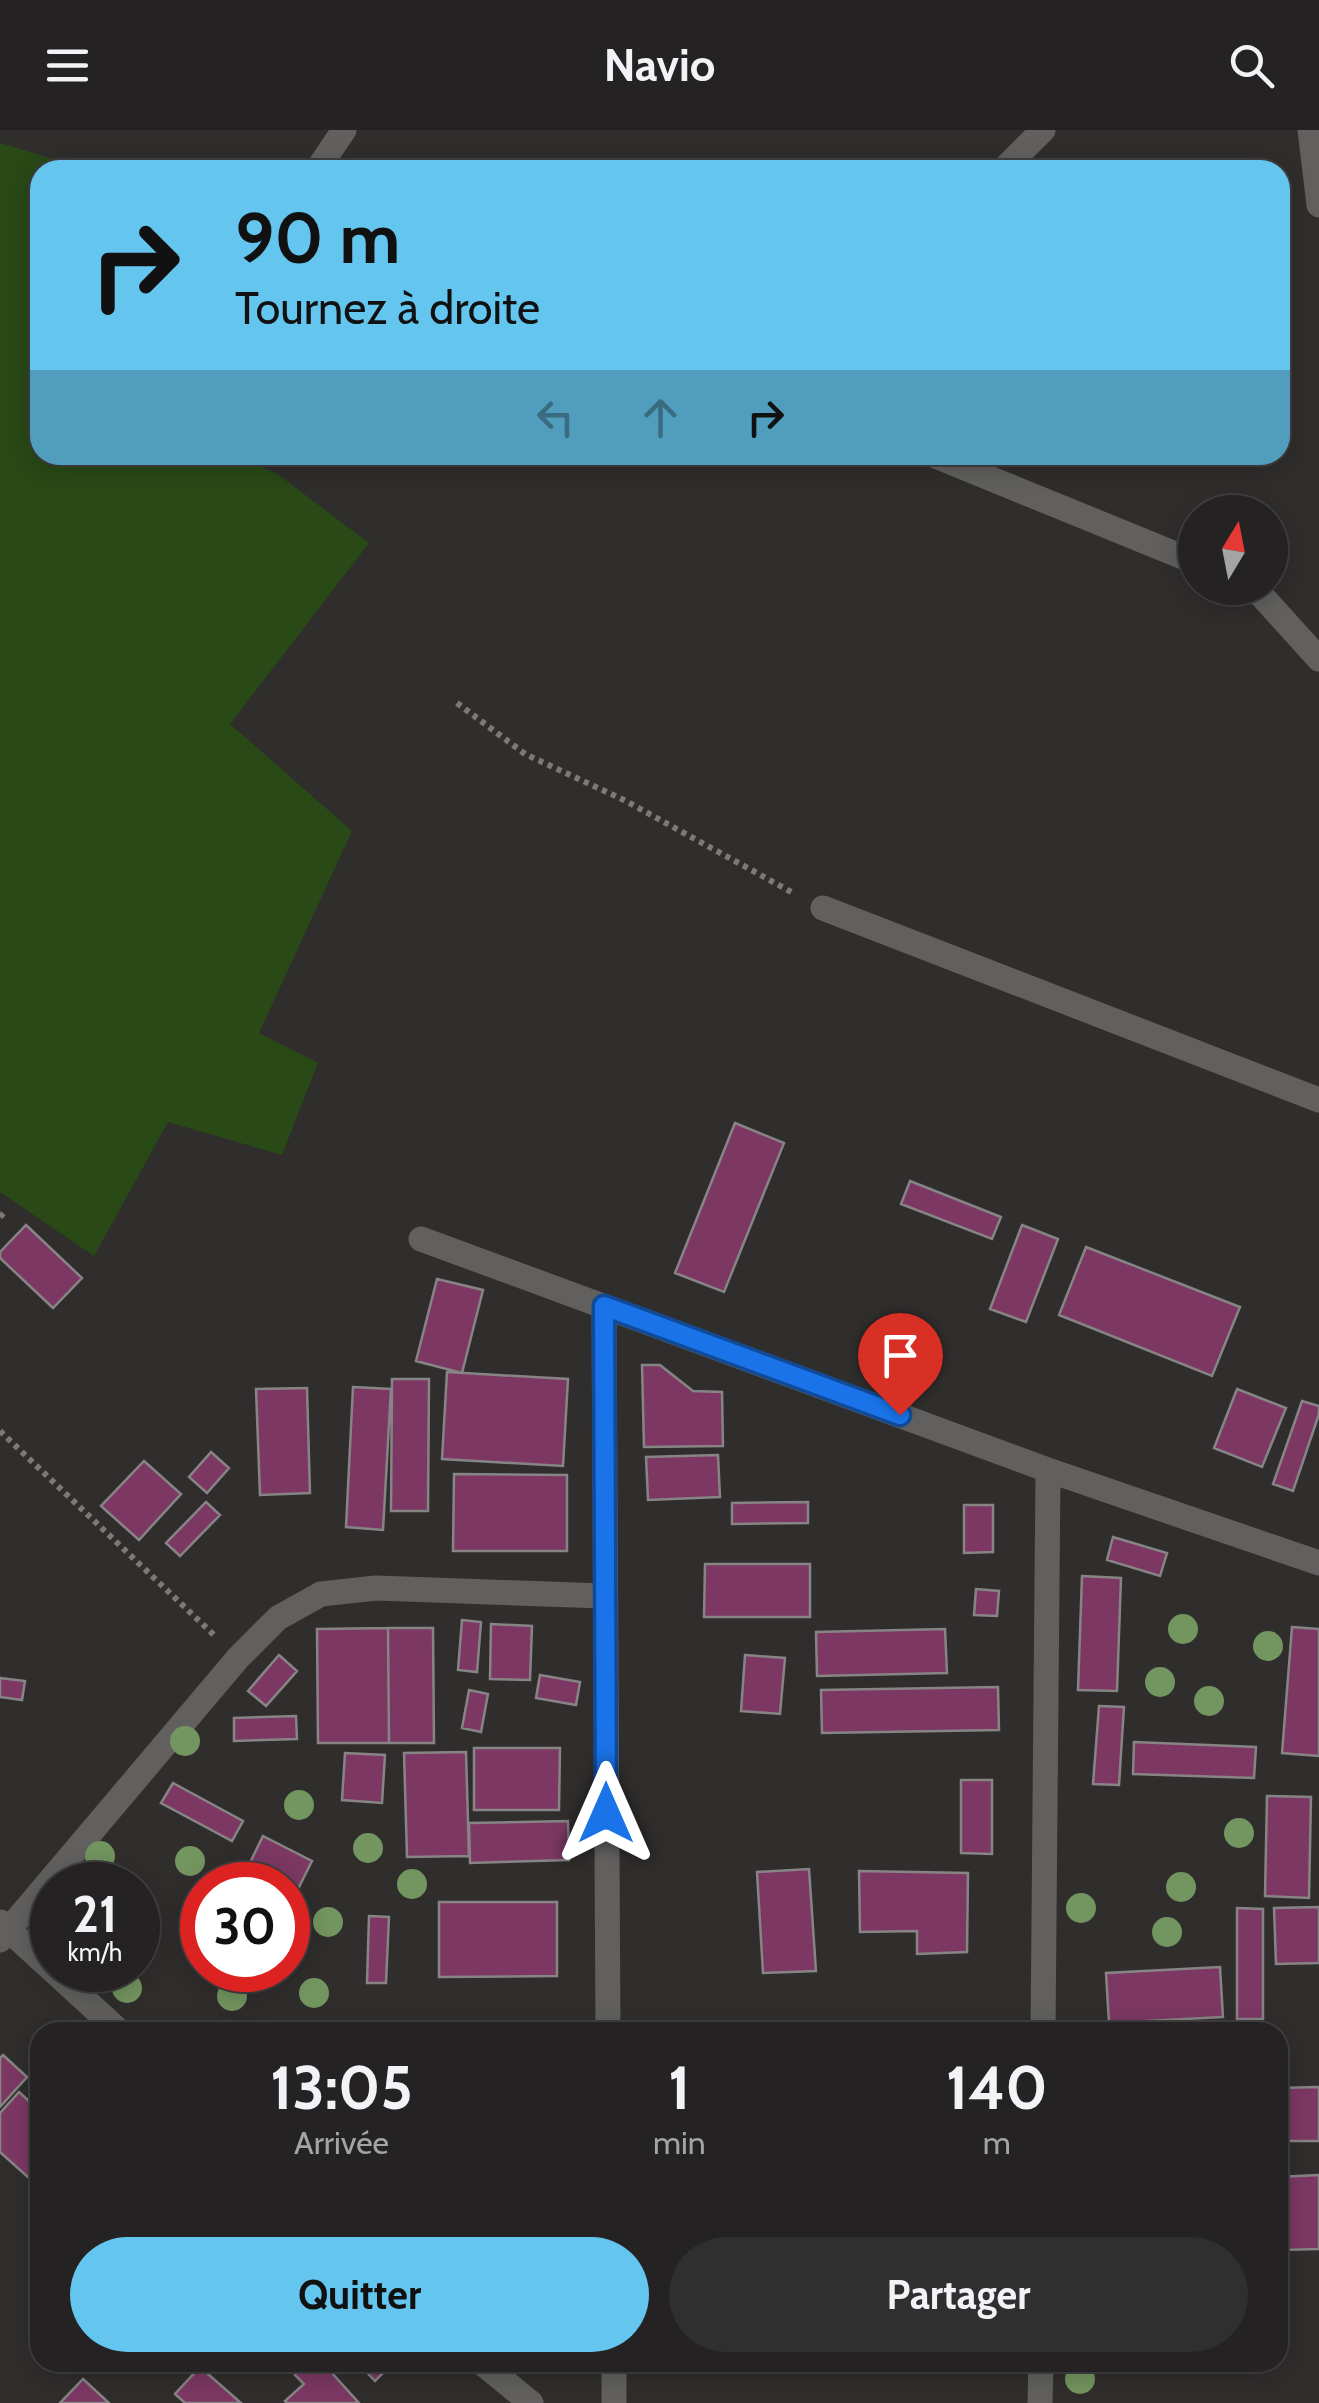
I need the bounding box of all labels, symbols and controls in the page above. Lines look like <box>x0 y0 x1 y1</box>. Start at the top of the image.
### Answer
icon: menu <box>40 38 95 93</box>
text: Navio <box>604 38 715 92</box>
icon: search <box>1224 38 1279 93</box>
text: 90 m <box>235 195 400 281</box>
icon: right <box>70 200 200 330</box>
text: Tournez à droite <box>235 281 540 335</box>
icon: left <box>528 390 583 445</box>
icon: ahead <box>633 390 688 445</box>
icon: right <box>738 390 793 445</box>
north arrow <box>1178 495 1288 605</box>
map controls <box>1178 495 1288 605</box>
pin <box>858 1313 943 1416</box>
icon: arrive <box>873 1328 928 1383</box>
position arrow <box>554 1761 658 1865</box>
speed limit sign: 30 <box>180 1862 310 1992</box>
text: 21 <box>73 1884 117 1945</box>
text: km/h <box>68 1937 122 1967</box>
text: 13:05 <box>270 2051 413 2124</box>
text: 1 <box>668 2051 690 2124</box>
text: 140 <box>946 2051 1048 2124</box>
text: Arrivée <box>294 2123 389 2162</box>
text: min <box>653 2123 706 2162</box>
text: m <box>983 2123 1011 2162</box>
button: Quitter <box>70 2237 649 2352</box>
button: Partager <box>669 2237 1248 2352</box>

